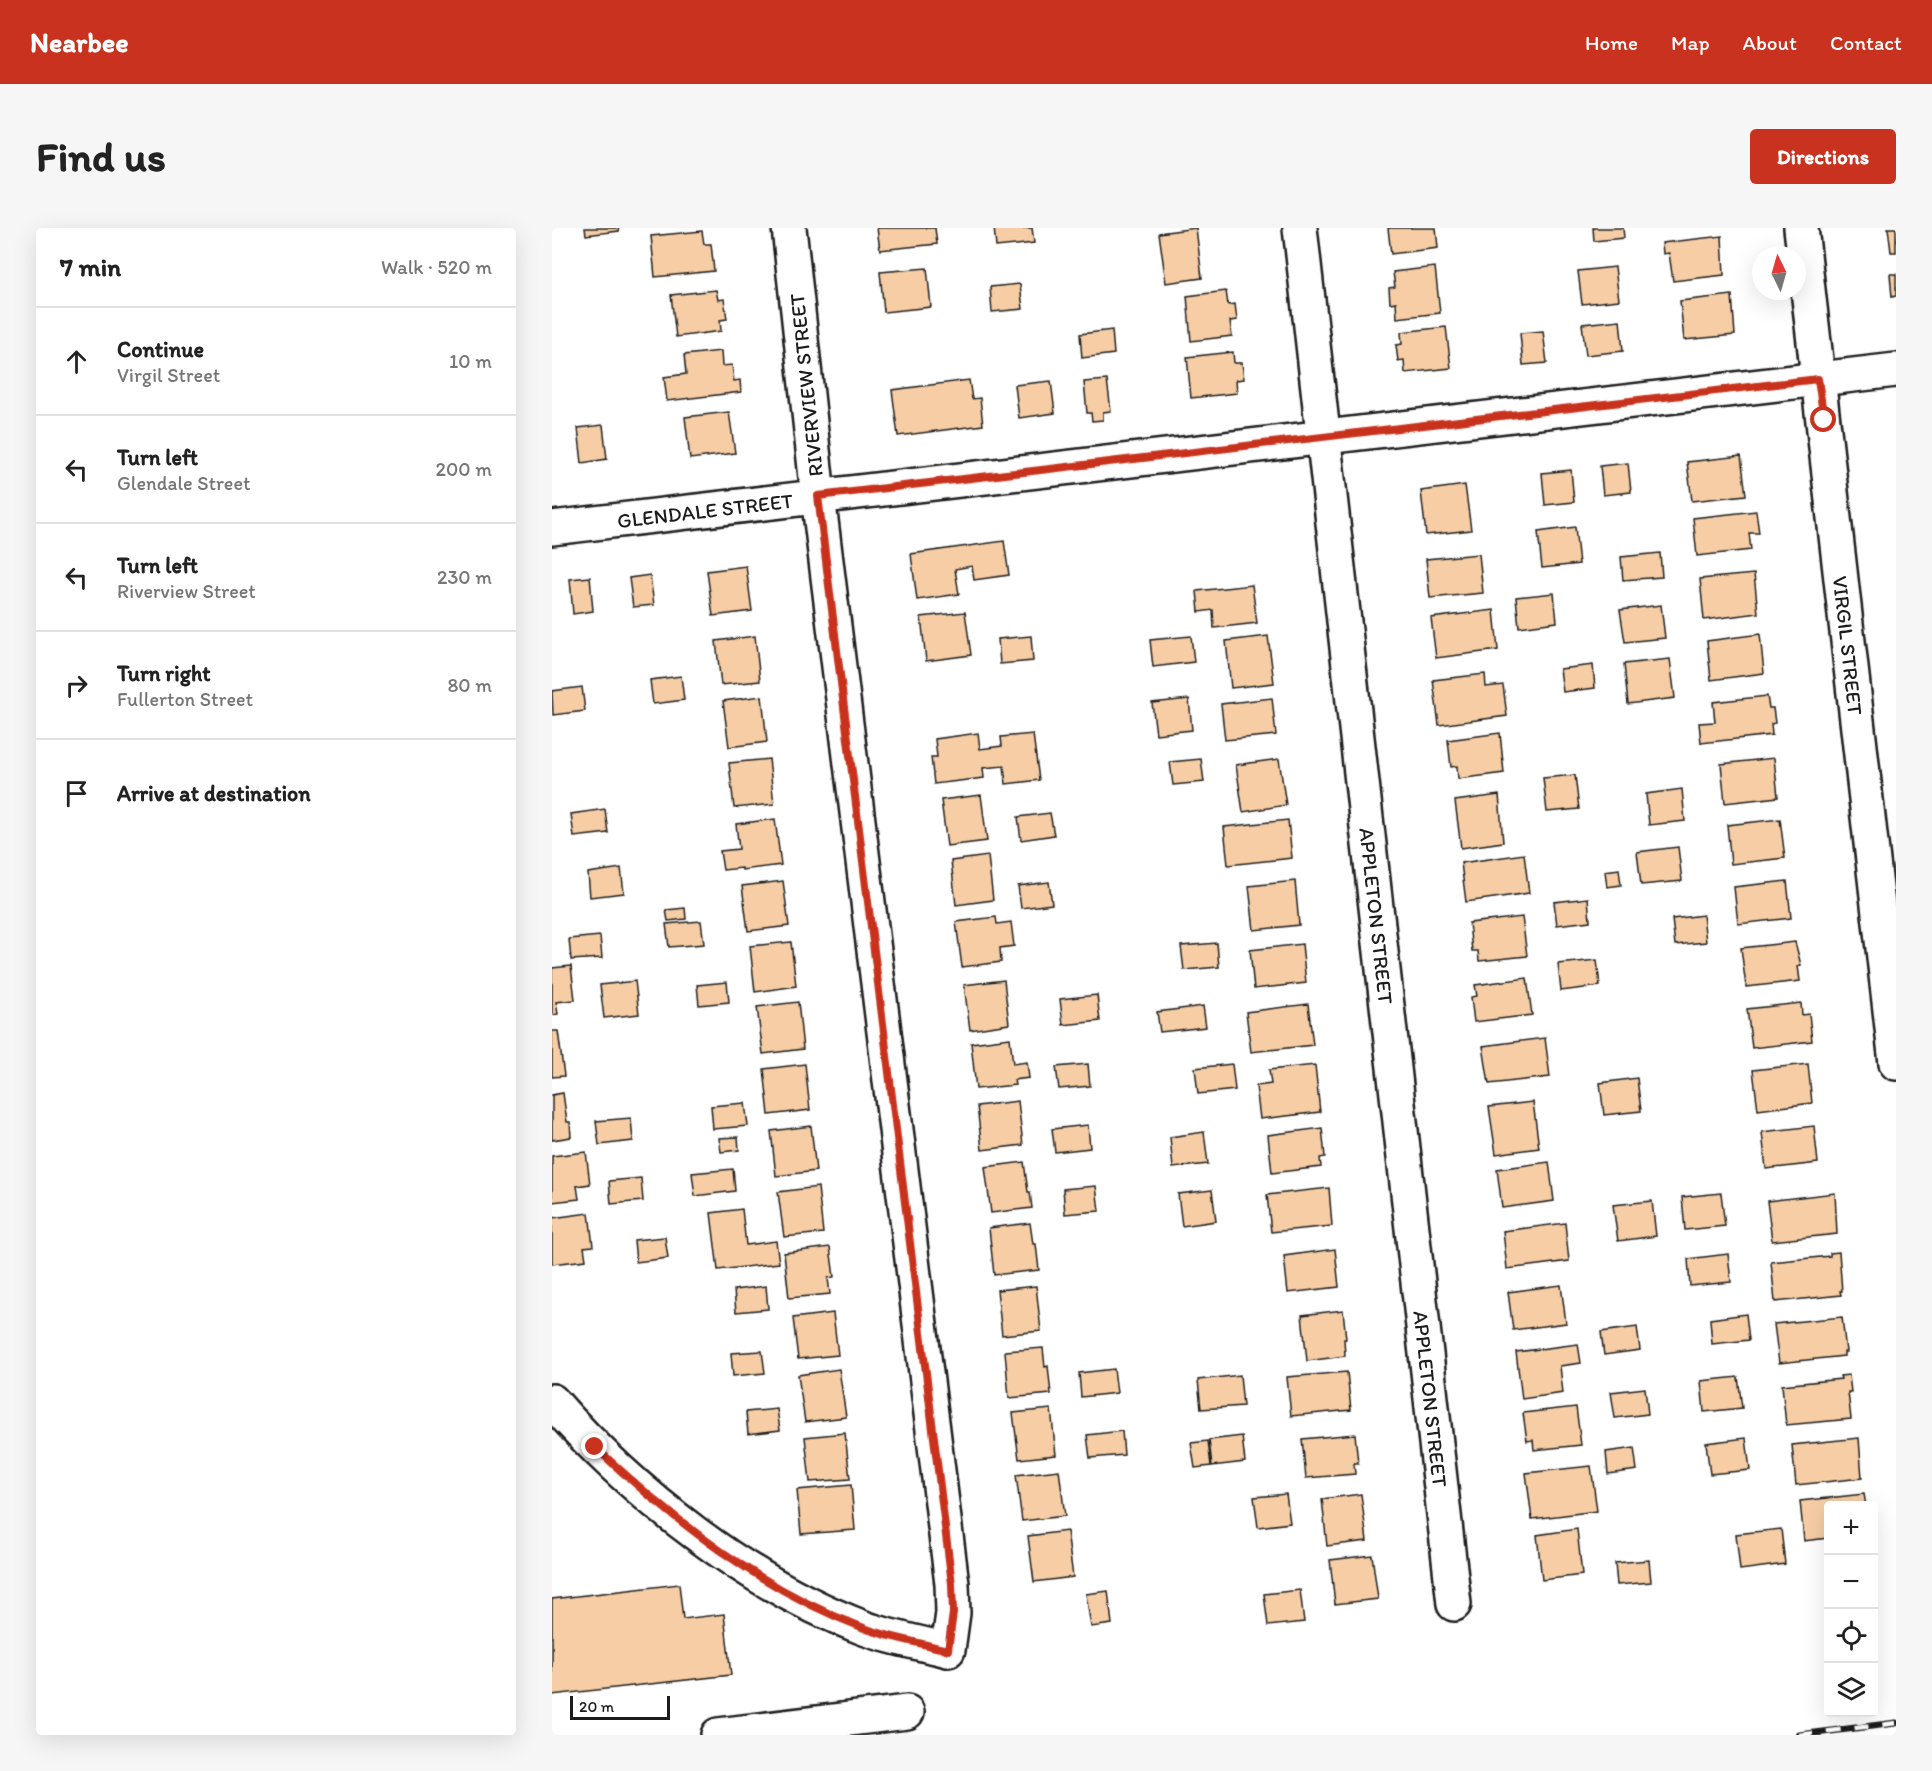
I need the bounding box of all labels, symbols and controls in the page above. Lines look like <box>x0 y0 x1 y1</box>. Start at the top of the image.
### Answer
text: Nearbee <box>30 25 129 59</box>
text: Home <box>1585 30 1638 55</box>
text: Map <box>1671 30 1710 55</box>
text: About <box>1743 30 1797 55</box>
text: Contact <box>1830 30 1902 55</box>
button: Directions <box>1750 129 1896 184</box>
text: Find us <box>36 131 166 182</box>
north arrow <box>1752 246 1806 300</box>
text: 7 min <box>60 251 121 283</box>
text: Walk · 520 m <box>381 255 492 279</box>
street label: RIVERVIEW STREET <box>784 292 828 478</box>
text: Continue <box>117 336 204 363</box>
icon: ahead <box>60 345 93 378</box>
text: 10 m <box>449 349 492 373</box>
text: Virgil Street <box>117 363 220 387</box>
route start <box>1810 406 1836 432</box>
text: Turn left <box>117 444 198 471</box>
icon: left <box>60 453 93 486</box>
text: 200 m <box>436 457 492 481</box>
text: Glendale Street <box>117 471 250 495</box>
street label: GLENDALE STREET <box>616 487 795 533</box>
text: Turn left <box>117 552 198 579</box>
icon: left <box>60 561 93 594</box>
text: 230 m <box>437 565 492 589</box>
street label: VIRGIL STREET <box>1828 574 1869 716</box>
text: Riverview Street <box>117 579 256 603</box>
text: Turn right <box>117 660 211 687</box>
icon: right <box>60 669 93 702</box>
text: 80 m <box>447 673 492 697</box>
text: Fullerton Street <box>117 687 253 711</box>
icon: arrive <box>60 777 93 810</box>
text: Arrive at destination <box>117 780 311 807</box>
street label: APPLETON STREET <box>1355 826 1399 1005</box>
street label: APPLETON STREET <box>1409 1309 1453 1488</box>
route end <box>581 1433 607 1459</box>
map controls <box>1824 1501 1878 1717</box>
button: + <box>1824 1501 1878 1555</box>
button: − <box>1824 1555 1878 1609</box>
button: locate <box>1824 1609 1878 1663</box>
button: layers <box>1824 1663 1878 1717</box>
scale bar <box>570 1693 670 1720</box>
text: 20 m <box>579 1697 614 1716</box>

